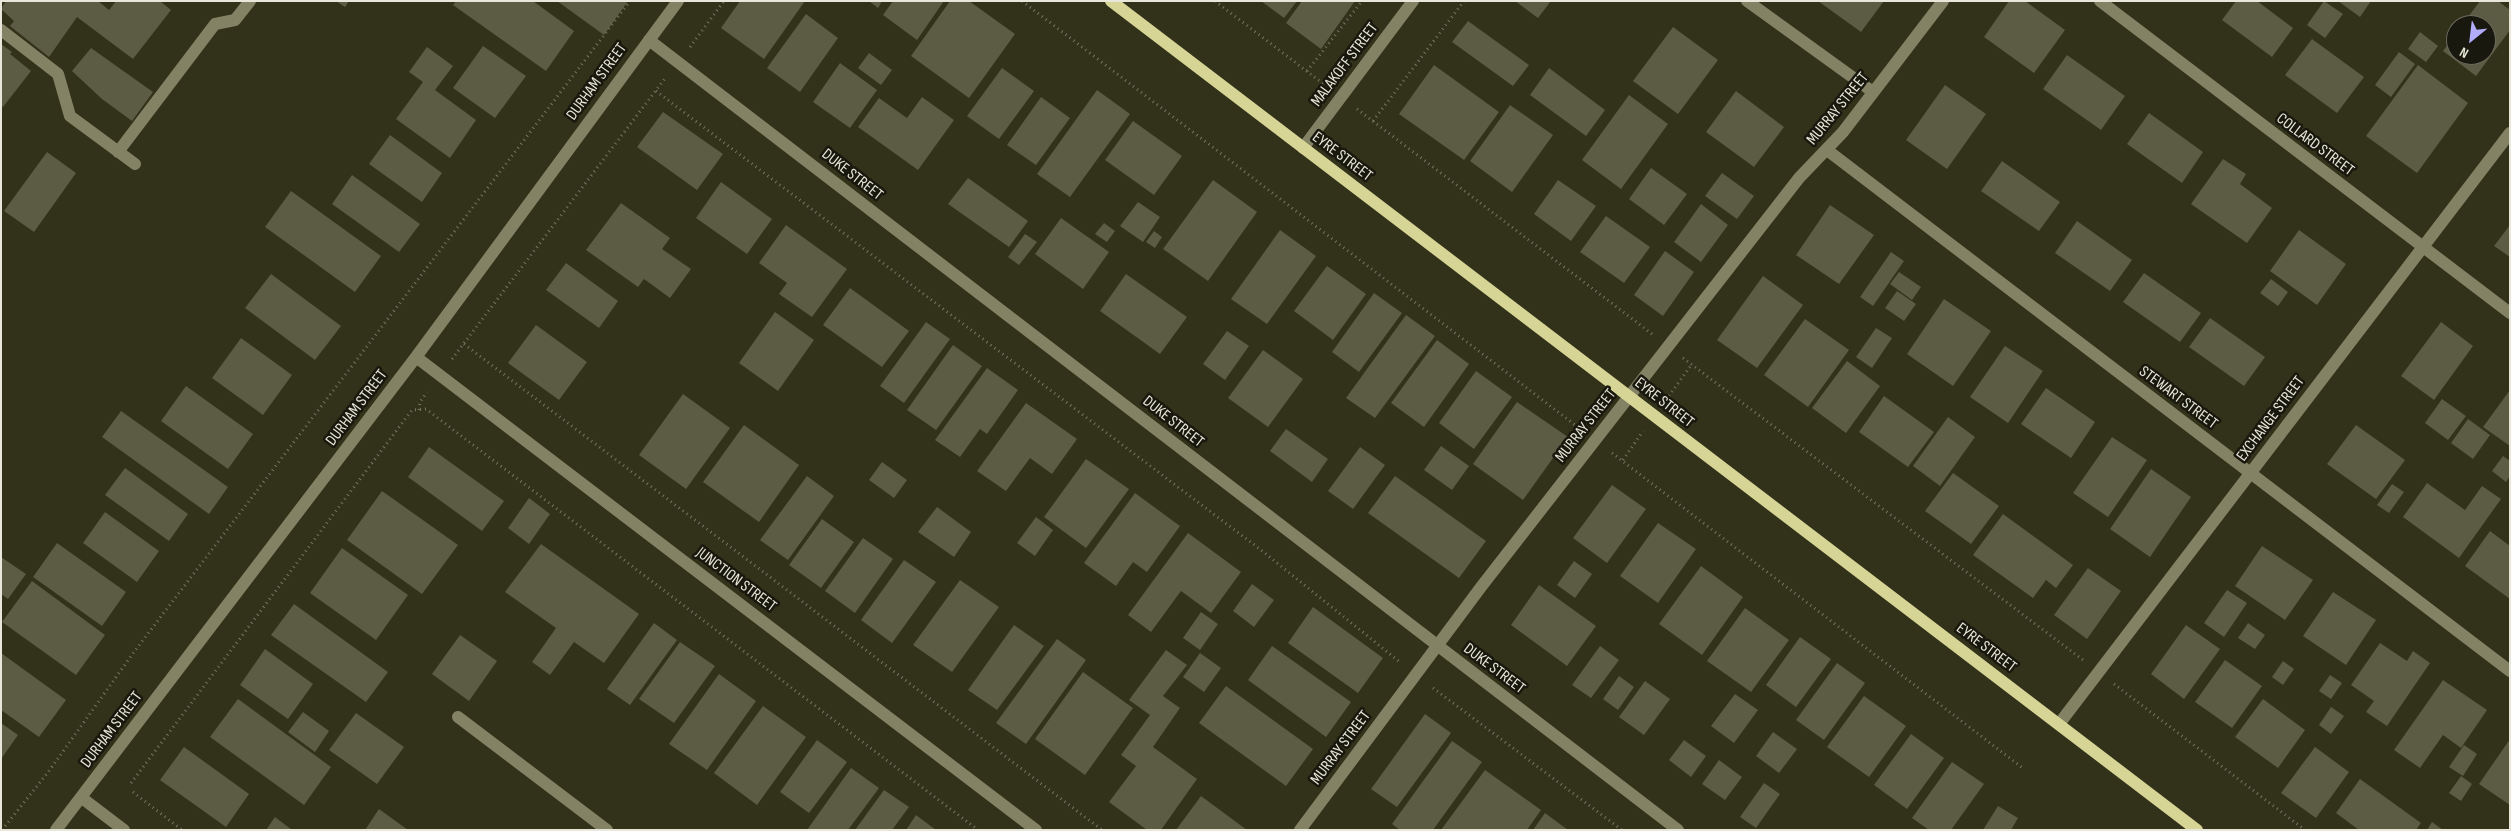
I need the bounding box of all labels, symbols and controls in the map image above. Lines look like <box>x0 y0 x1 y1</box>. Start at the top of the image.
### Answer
north arrow <box>2446 15 2496 65</box>
street label: MALAKOFF STREET <box>1307 19 1383 111</box>
street label: DURHAM STREET <box>563 40 631 124</box>
text: N <box>2457 43 2471 62</box>
street label: MURRAY STREET <box>1803 69 1873 149</box>
street label: COLLARD STREET <box>2272 109 2358 181</box>
street label: EYRE STREET <box>1308 128 1376 186</box>
street label: DUKE STREET <box>818 145 886 205</box>
street label: STEWART STREET <box>2135 362 2221 434</box>
street label: DURHAM STREET <box>322 366 392 450</box>
street label: EXCHANGE STREET <box>2233 373 2309 465</box>
street label: EYRE STREET <box>1630 374 1698 432</box>
street label: MURRAY STREET <box>1551 386 1621 466</box>
street label: DUKE STREET <box>1139 392 1207 452</box>
street label: JUNCTION STREET <box>692 544 780 616</box>
street label: EYRE STREET <box>1952 619 2020 677</box>
street label: DUKE STREET <box>1459 640 1529 698</box>
street label: DURHAM STREET <box>77 688 147 772</box>
street label: MURRAY STREET <box>1307 707 1375 789</box>

